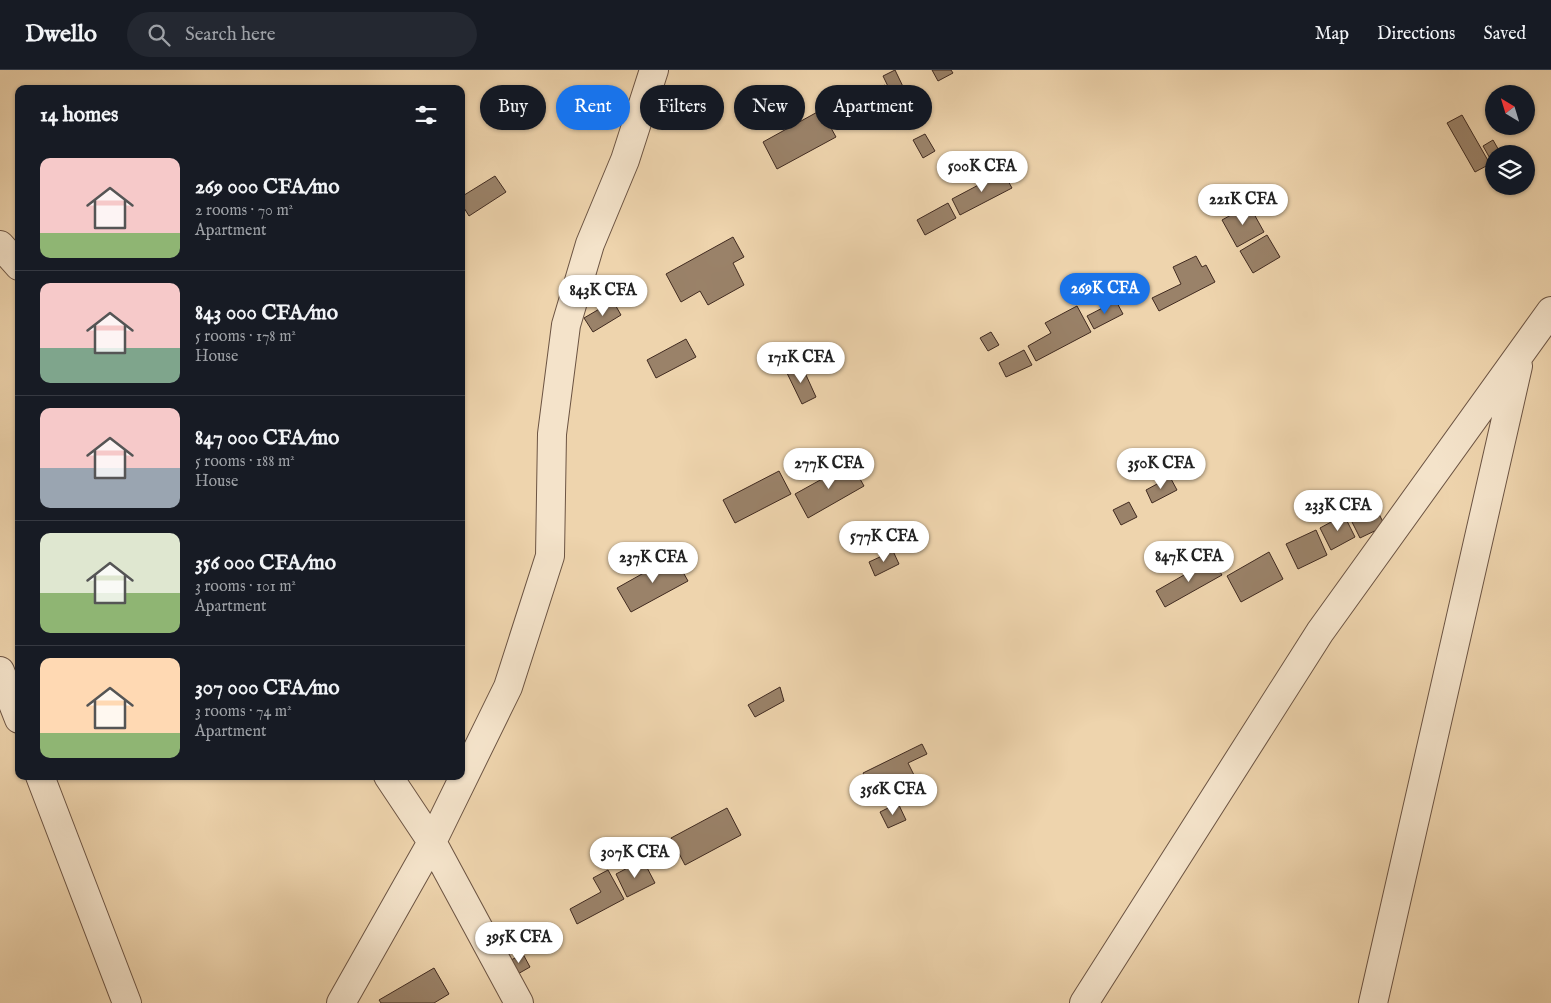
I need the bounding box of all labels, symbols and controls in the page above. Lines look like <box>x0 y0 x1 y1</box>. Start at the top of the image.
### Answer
search box <box>127 12 477 57</box>
text: Dwello <box>25 19 97 50</box>
icon: search <box>145 21 173 49</box>
text: Search here <box>185 23 275 47</box>
text: Map <box>1315 23 1349 46</box>
text: Directions <box>1377 23 1455 46</box>
text: Saved <box>1483 23 1526 46</box>
chip: Buy <box>480 85 546 130</box>
chip: Rent <box>556 85 630 130</box>
chip: Filters <box>640 85 724 130</box>
chip: New <box>734 85 805 130</box>
chip: Apartment <box>815 85 932 130</box>
north arrow <box>1485 85 1535 135</box>
map controls <box>1485 85 1535 195</box>
icon: filters <box>412 101 440 129</box>
text: 14 homes <box>40 102 118 129</box>
button: layers <box>1485 145 1535 195</box>
pin: 500K CFA <box>930 150 1034 193</box>
text: 500K CFA <box>948 157 1016 177</box>
text: 269 000 CFA/mo <box>195 174 340 201</box>
icon: home <box>80 178 140 238</box>
pin: 221K CFA <box>1191 184 1295 226</box>
text: 221K CFA <box>1209 190 1277 210</box>
text: 2 rooms · 70 m² <box>195 201 293 221</box>
text: Apartment <box>195 221 266 241</box>
pin: 269K CFA <box>1053 272 1157 315</box>
pin: 843K CFA <box>551 274 655 317</box>
text: 269K CFA <box>1071 279 1139 299</box>
text: 843K CFA <box>569 281 637 301</box>
text: 843 000 CFA/mo <box>195 300 338 327</box>
icon: home <box>80 303 140 363</box>
text: 5 rooms · 178 m² <box>195 327 296 347</box>
pin: 171K CFA <box>749 342 853 384</box>
text: House <box>195 347 238 367</box>
text: 171K CFA <box>768 348 834 368</box>
text: 847 000 CFA/mo <box>195 425 339 452</box>
icon: home <box>80 428 140 488</box>
pin: 277K CFA <box>777 448 881 490</box>
pin: 350K CFA <box>1109 448 1213 490</box>
text: 5 rooms · 188 m² <box>195 452 295 472</box>
text: 277K CFA <box>794 454 864 474</box>
text: 350K CFA <box>1128 454 1194 474</box>
text: House <box>195 472 238 492</box>
pin: 233K CFA <box>1286 490 1390 532</box>
text: 233K CFA <box>1305 496 1371 516</box>
pin: 577K CFA <box>832 520 936 563</box>
text: 577K CFA <box>850 527 918 547</box>
pin: 847K CFA <box>1137 540 1241 583</box>
pin: 237K CFA <box>601 542 705 584</box>
text: 847K CFA <box>1155 547 1223 567</box>
text: 237K CFA <box>619 548 687 568</box>
text: 356 000 CFA/mo <box>195 550 336 577</box>
icon: home <box>80 553 140 613</box>
text: 3 rooms · 101 m² <box>195 577 296 597</box>
text: Apartment <box>195 597 266 617</box>
text: 307 000 CFA/mo <box>195 675 340 702</box>
icon: home <box>80 678 140 738</box>
text: 3 rooms · 74 m² <box>195 702 292 722</box>
text: Apartment <box>195 722 266 742</box>
pin: 356K CFA <box>841 774 945 816</box>
text: 356K CFA <box>860 780 926 800</box>
pin: 307K CFA <box>583 836 687 879</box>
text: 307K CFA <box>601 843 669 863</box>
pin: 395K CFA <box>467 922 571 964</box>
text: 395K CFA <box>486 928 552 948</box>

